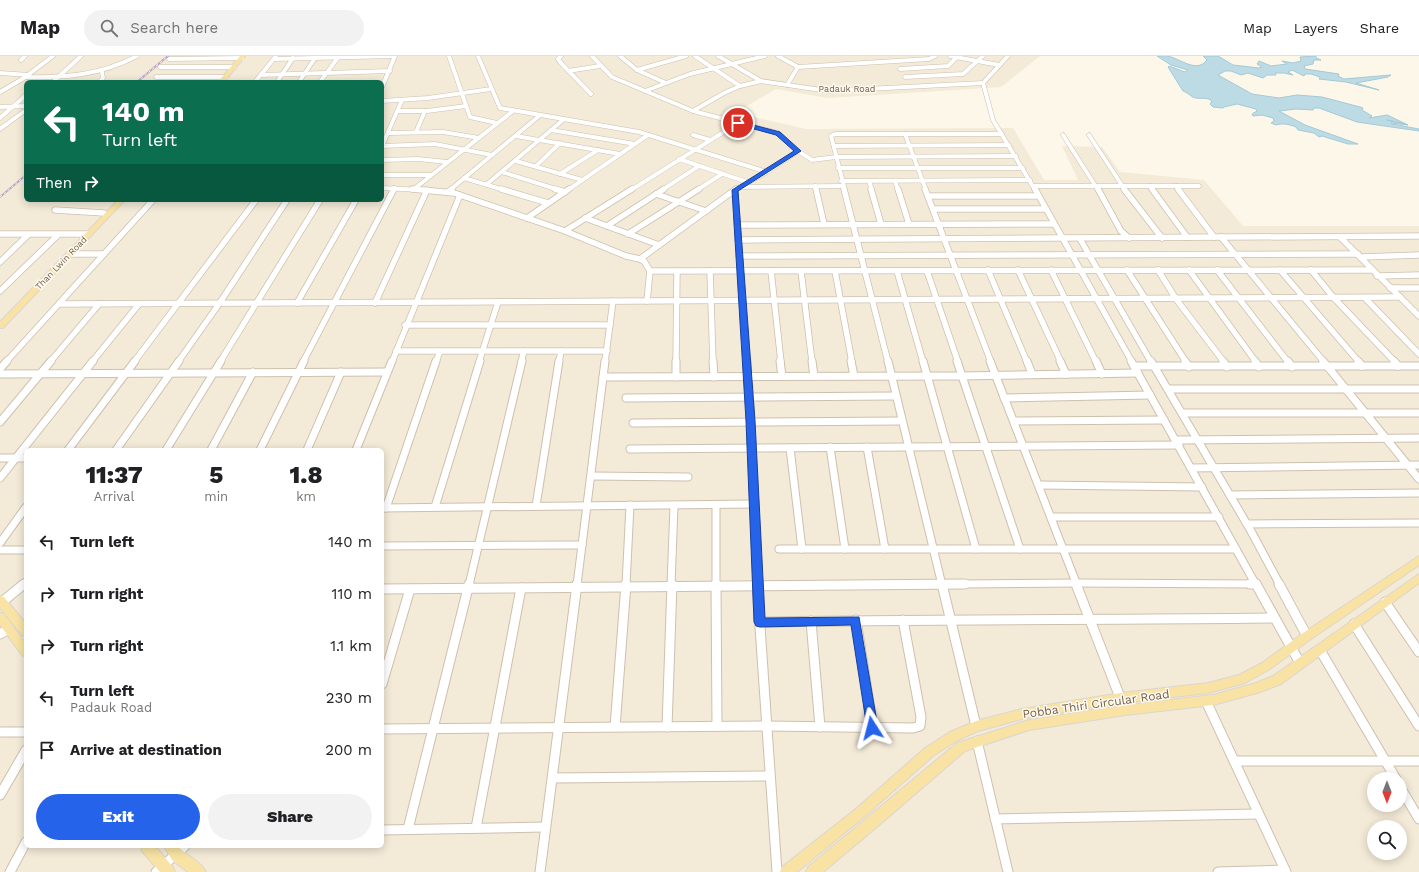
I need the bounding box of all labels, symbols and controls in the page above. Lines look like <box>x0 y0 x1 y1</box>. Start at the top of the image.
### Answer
search box <box>84 10 364 46</box>
text: Map <box>20 16 60 39</box>
icon: search <box>98 17 120 39</box>
text: Search here <box>130 19 218 37</box>
text: Map <box>1243 20 1272 36</box>
text: Layers <box>1294 20 1338 36</box>
text: Share <box>1360 20 1399 36</box>
street label: Padauk Road <box>819 84 875 94</box>
text: 140 m <box>102 95 185 128</box>
icon: left <box>36 96 88 148</box>
pin <box>721 106 755 140</box>
icon: arrive <box>727 112 749 134</box>
text: Turn left <box>102 129 177 150</box>
icon: right <box>80 172 102 194</box>
text: Then <box>36 174 72 192</box>
street label: Than Lwin Road <box>33 234 89 292</box>
text: 11:37 <box>85 461 143 489</box>
text: 5 <box>209 461 223 489</box>
text: 1.8 <box>290 461 323 489</box>
text: Arrival <box>94 489 134 504</box>
text: min <box>204 489 228 504</box>
text: km <box>296 489 316 504</box>
icon: left <box>36 531 58 553</box>
text: Turn left <box>70 533 134 551</box>
text: 140 m <box>328 533 372 551</box>
icon: right <box>36 583 58 605</box>
text: Turn right <box>70 585 143 603</box>
text: 110 m <box>332 585 372 603</box>
icon: right <box>36 635 58 657</box>
text: Turn right <box>70 637 143 655</box>
text: 1.1 km <box>330 637 372 655</box>
text: Turn left <box>70 682 134 700</box>
icon: left <box>36 687 58 709</box>
street label: Pobba Thiri Circular Road <box>1022 687 1170 721</box>
text: 230 m <box>326 689 372 707</box>
text: Padauk Road <box>70 700 152 715</box>
position arrow <box>851 707 893 749</box>
icon: arrive <box>36 739 58 761</box>
text: Arrive at destination <box>70 741 222 759</box>
text: 200 m <box>325 741 372 759</box>
north arrow <box>1367 772 1407 812</box>
map controls <box>1367 772 1407 860</box>
button: Exit <box>36 794 200 840</box>
button: Share <box>208 794 372 840</box>
button: search <box>1367 820 1407 860</box>

